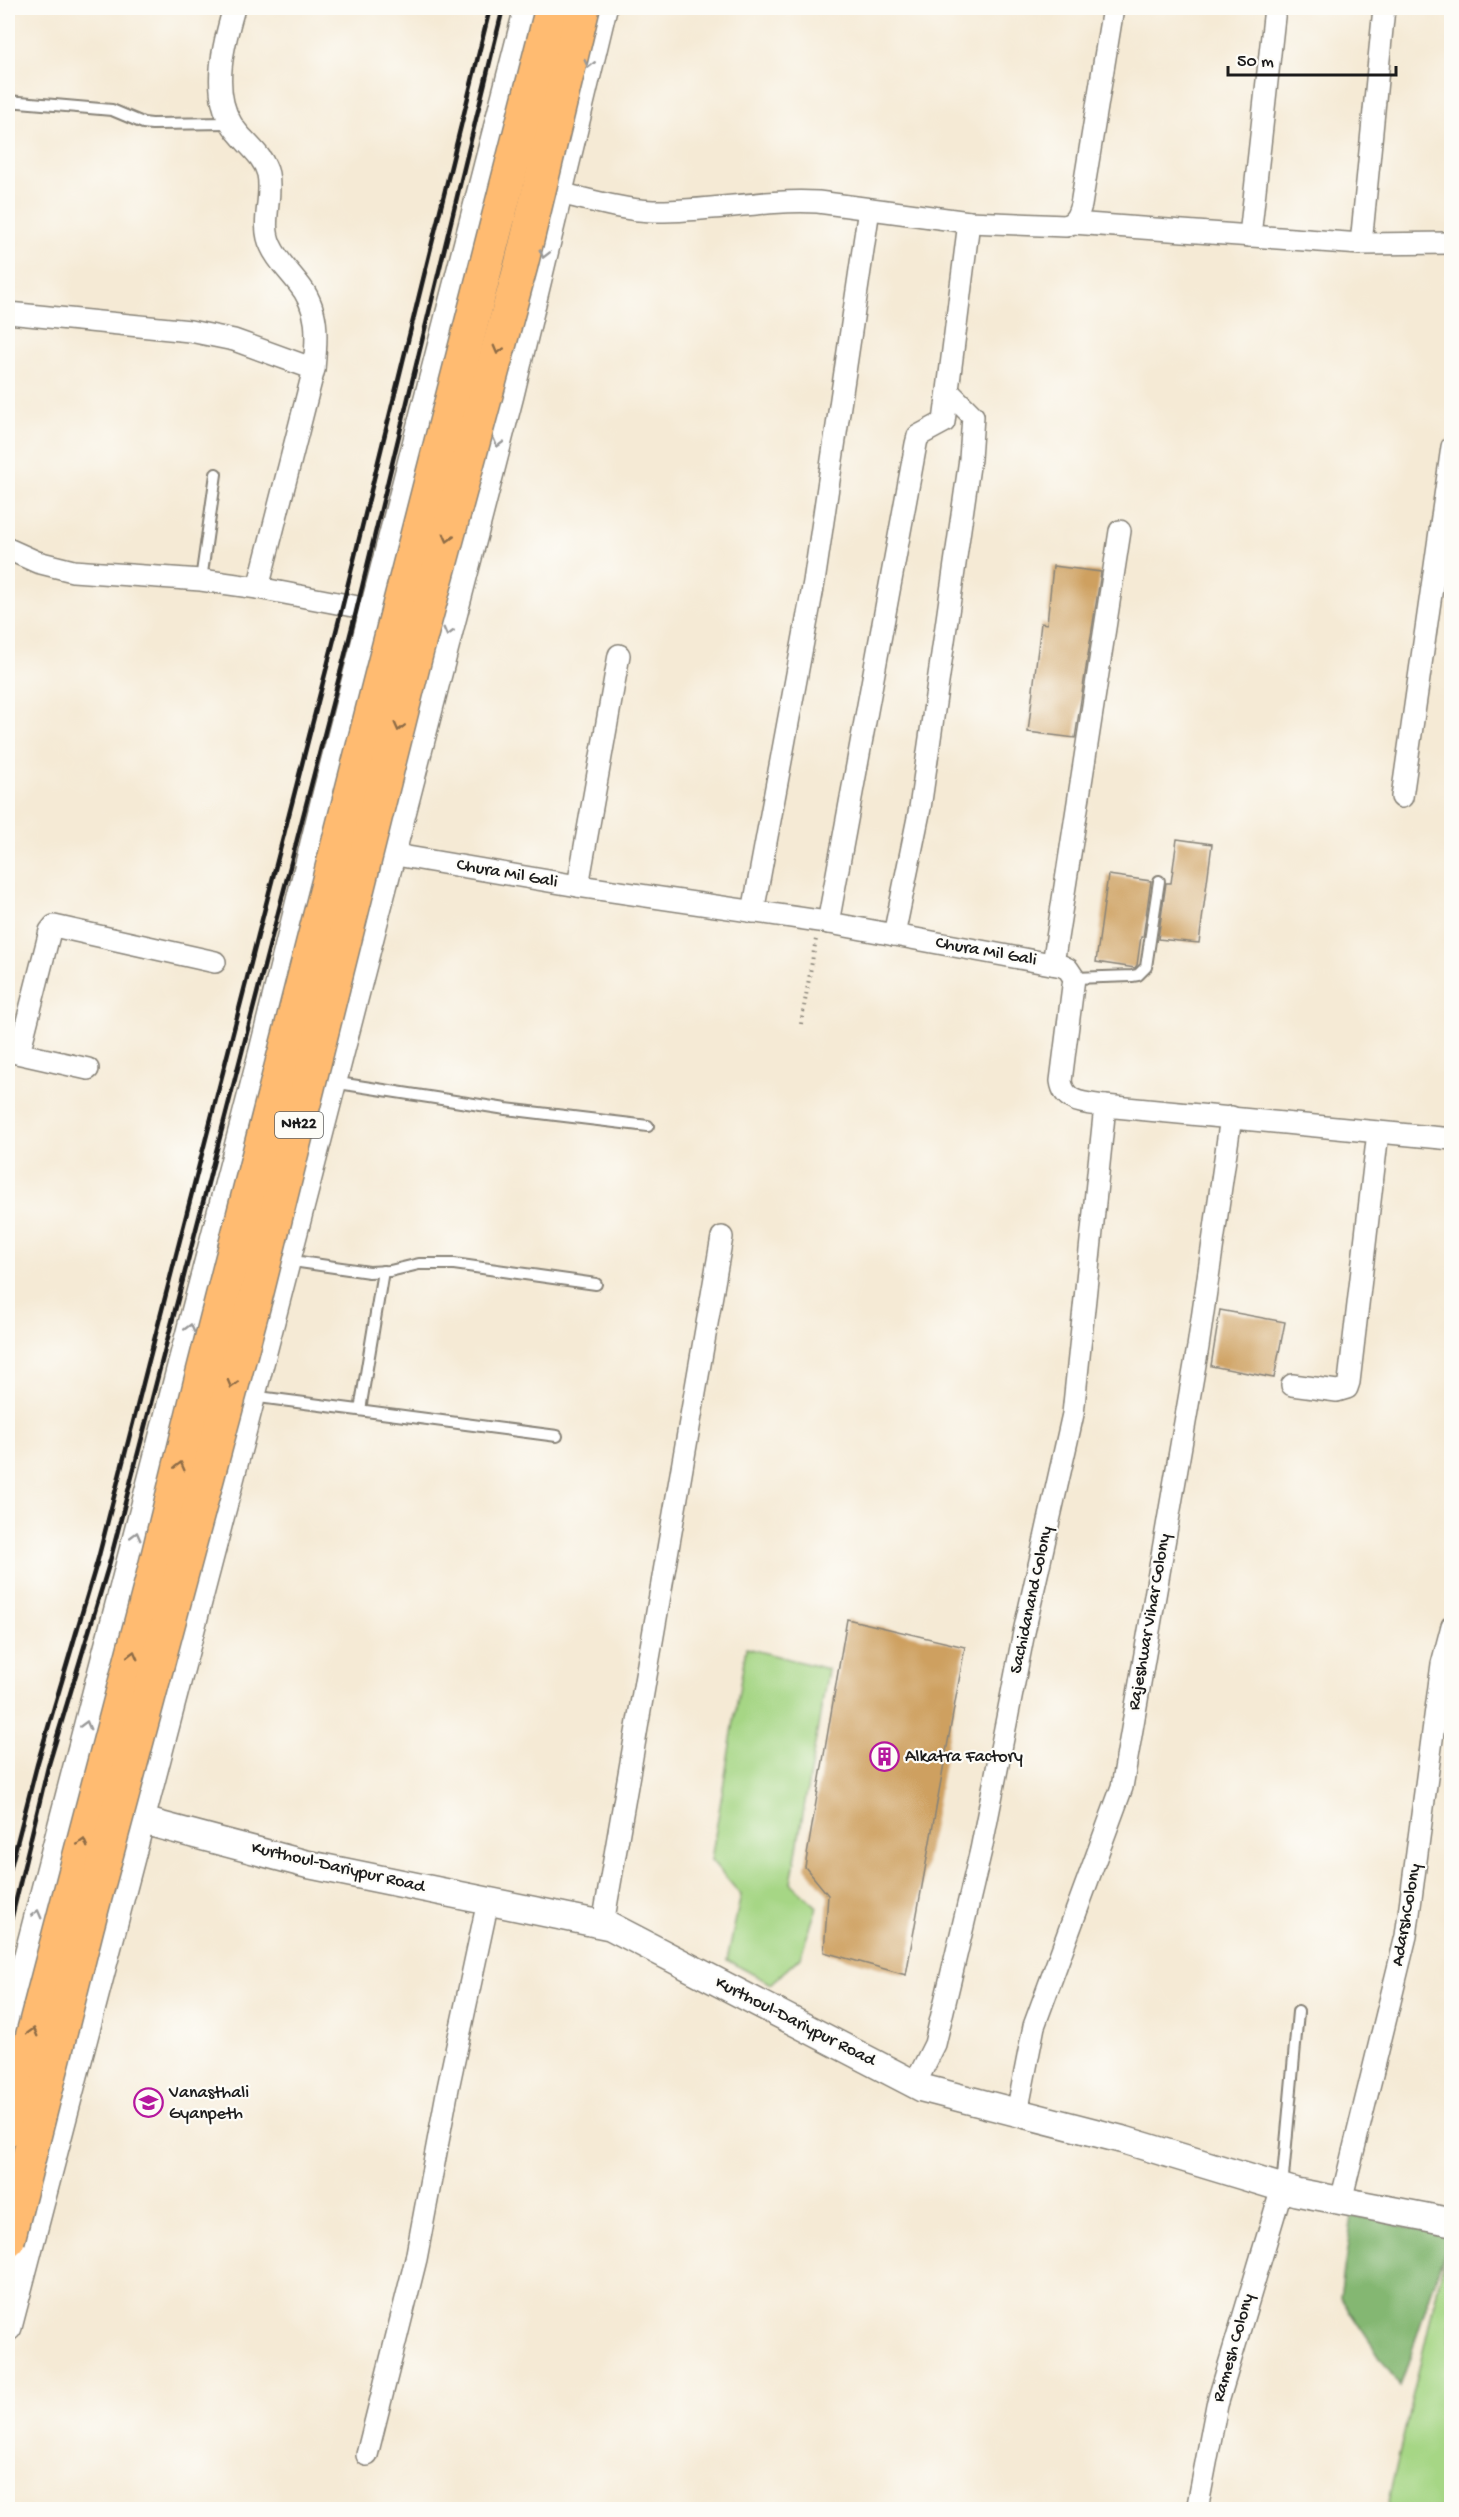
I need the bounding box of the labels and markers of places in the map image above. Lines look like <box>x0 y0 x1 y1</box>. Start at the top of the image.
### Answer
building icon: Alkatra Factory <box>868 1741 900 1773</box>
place label: Alkatra Factory <box>905 1747 1023 1768</box>
place label: Vanasthali Gyanpeth <box>168 2083 249 2125</box>
school or university icon: Vanasthali Gyanpeth <box>132 2087 164 2119</box>

